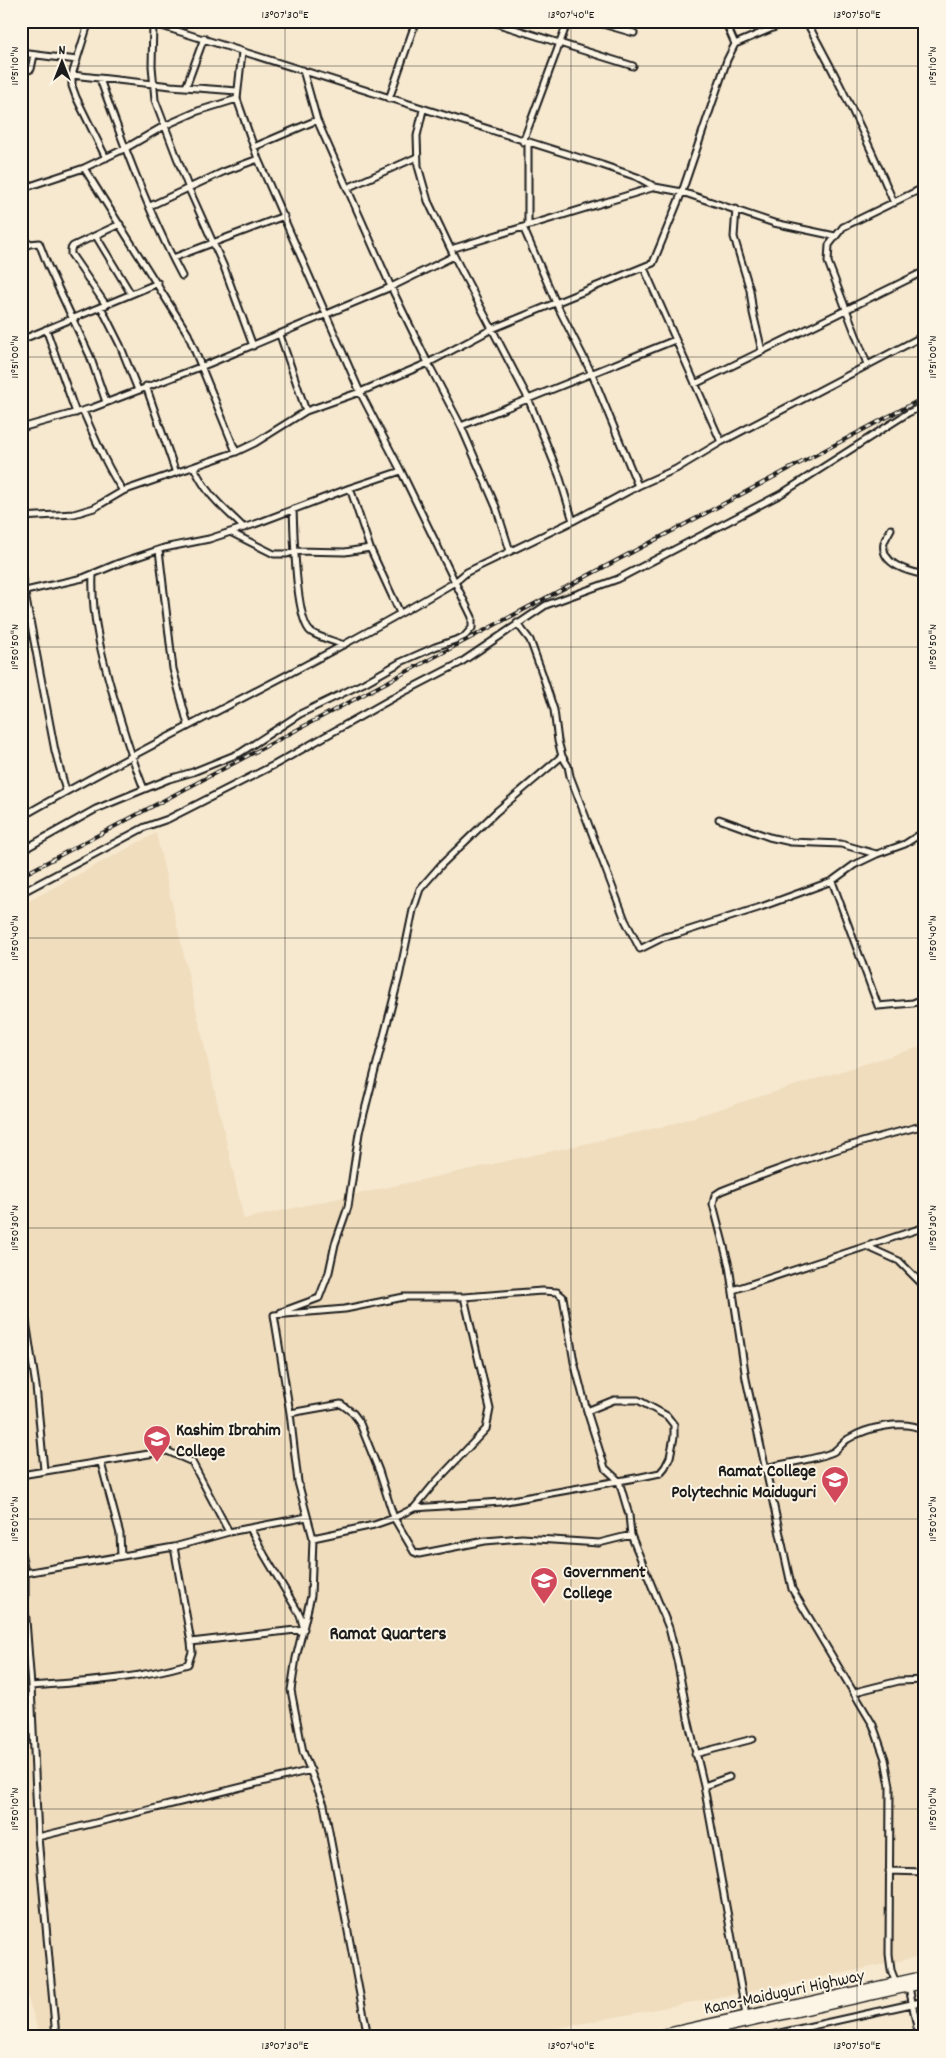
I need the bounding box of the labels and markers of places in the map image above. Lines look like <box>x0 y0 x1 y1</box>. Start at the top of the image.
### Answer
place label: Kashim Ibrahim College <box>176 1419 281 1465</box>
school or university icon: Kashim Ibrahim College <box>142 1424 172 1463</box>
place label: Ramat College Polytechnic Maiduguri <box>671 1460 817 1506</box>
school or university icon: Ramat College Polytechnic Maiduguri <box>820 1465 850 1504</box>
place label: Government College <box>563 1561 646 1607</box>
school or university icon: Government College <box>529 1566 559 1605</box>

